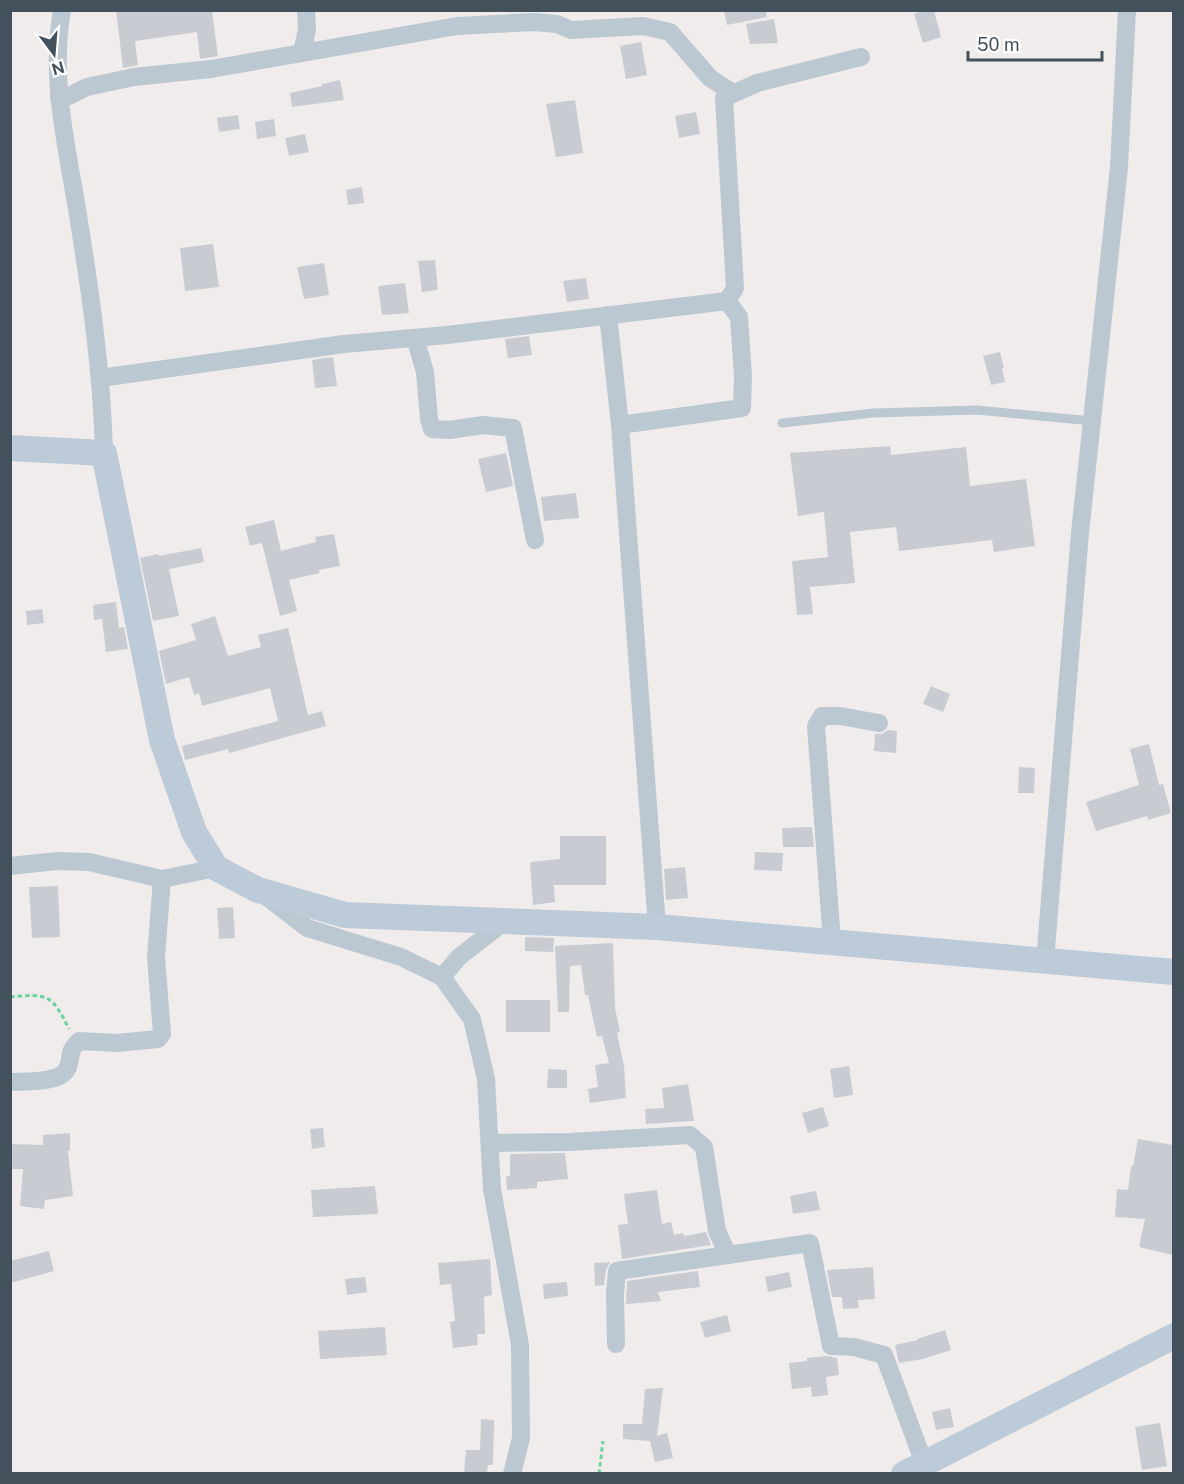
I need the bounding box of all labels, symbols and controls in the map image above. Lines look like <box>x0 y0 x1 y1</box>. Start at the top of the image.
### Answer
north arrow <box>24 24 84 84</box>
scale bar <box>968 24 1102 62</box>
text: 50 m <box>977 34 1020 55</box>
text: N <box>49 57 67 79</box>

